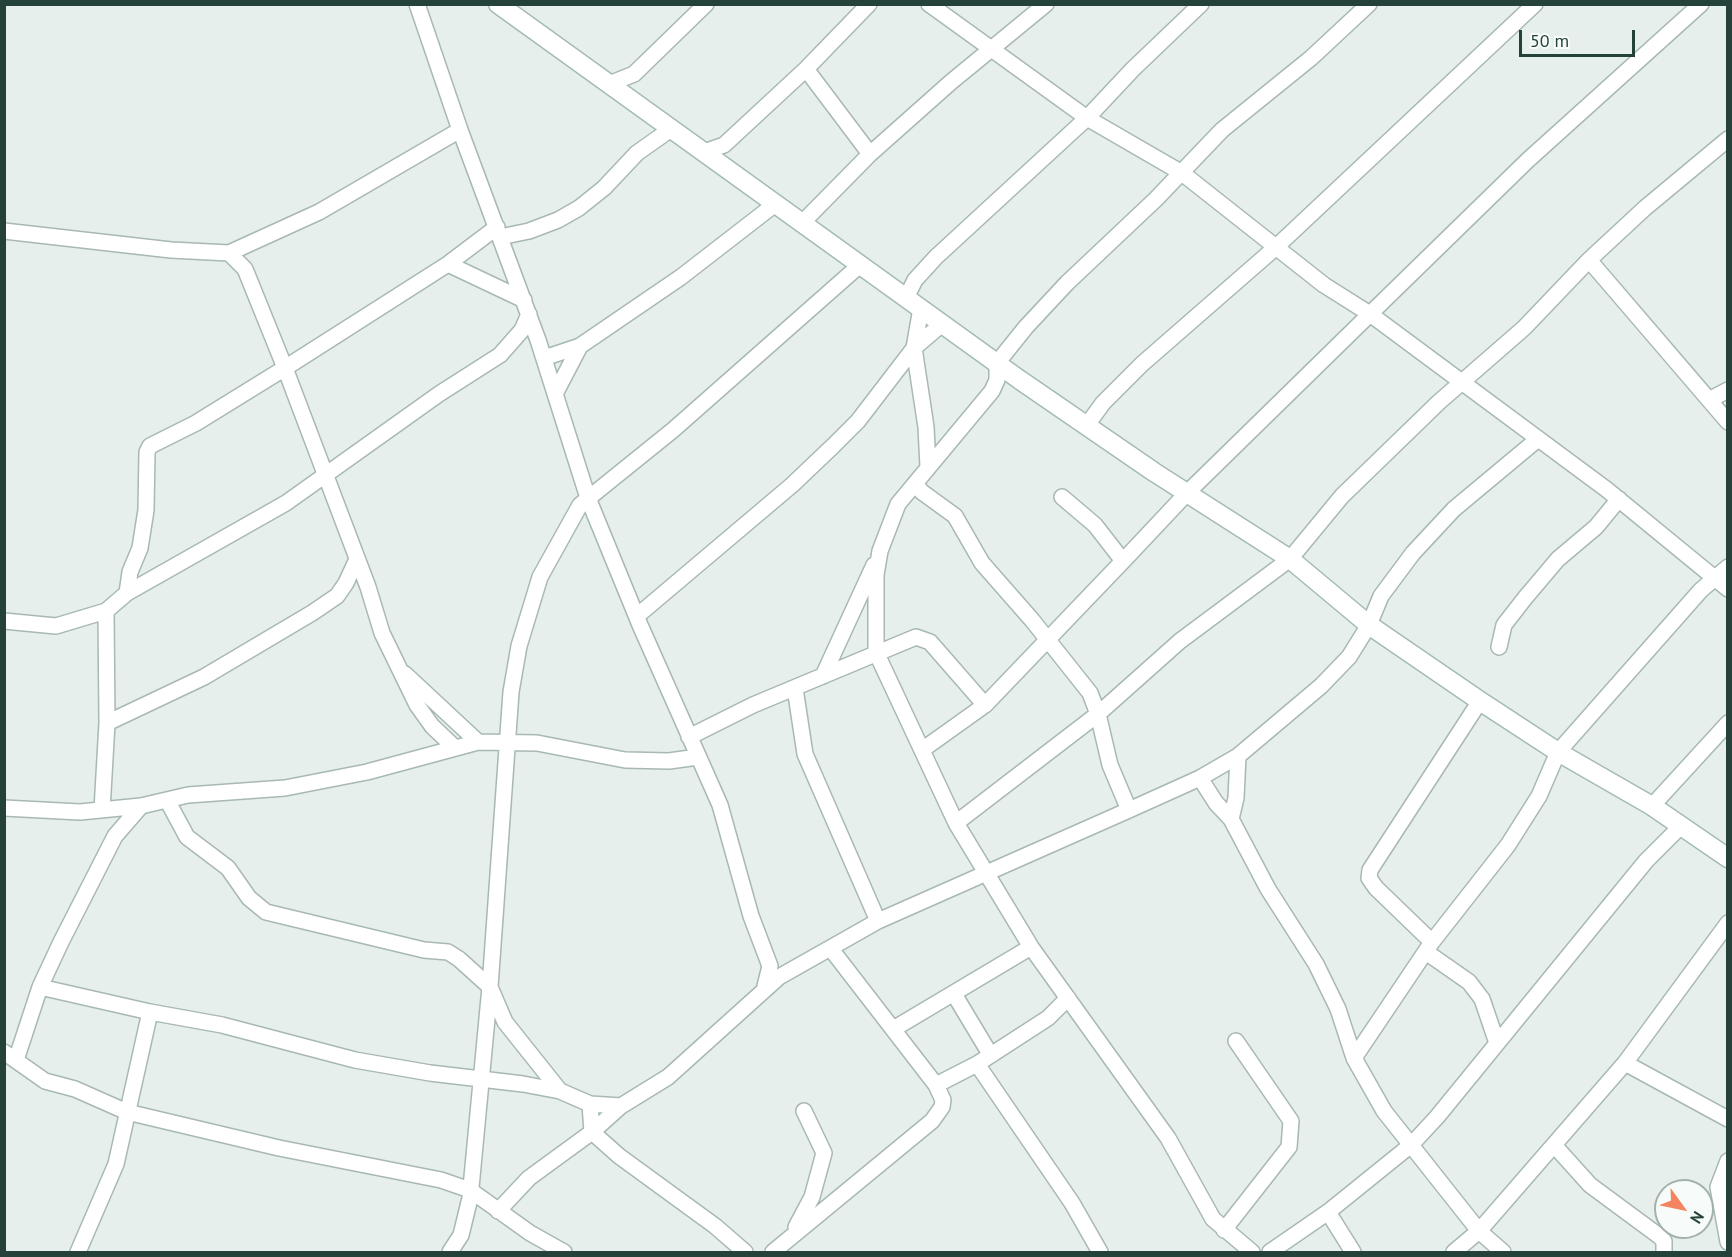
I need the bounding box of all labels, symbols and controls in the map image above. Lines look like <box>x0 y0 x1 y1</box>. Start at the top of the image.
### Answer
scale bar <box>1522 18 1638 56</box>
text: 50 m <box>1530 29 1569 52</box>
north arrow <box>1654 1179 1714 1239</box>
text: N <box>1686 1208 1709 1228</box>

